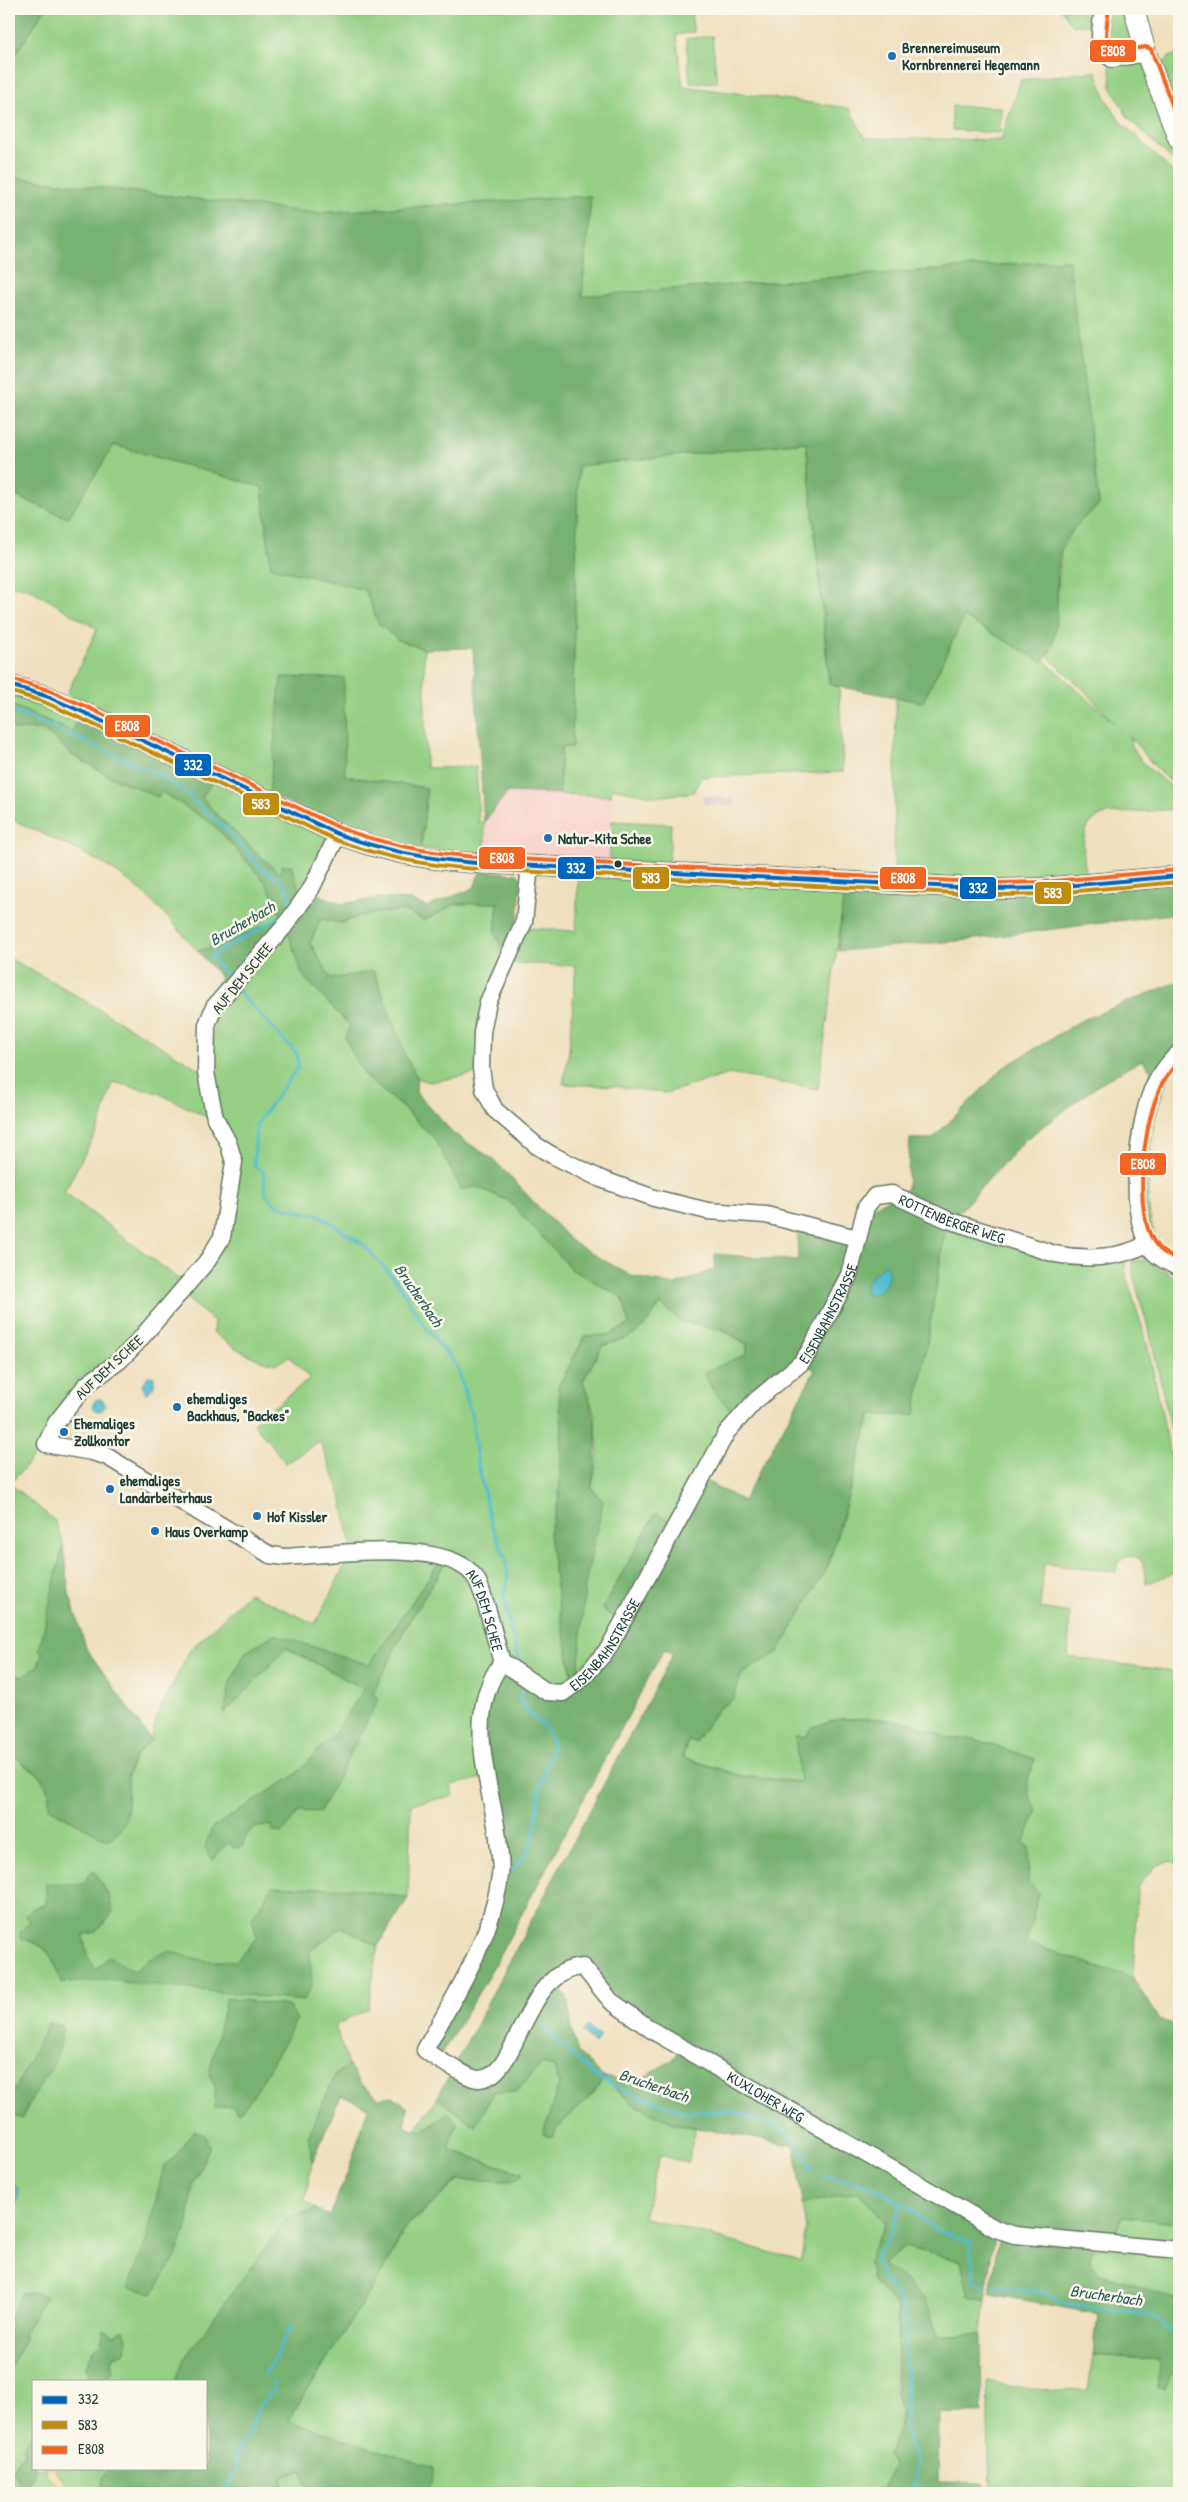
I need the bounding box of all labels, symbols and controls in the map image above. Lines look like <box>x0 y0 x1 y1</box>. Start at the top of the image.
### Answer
place label: Brennereimuseum Kornbrennerei Hegemann <box>902 37 1040 76</box>
line badge: E808 <box>1089 39 1137 63</box>
text: E808 <box>1101 41 1125 60</box>
marker: Brennereimuseum Kornbrennerei Hegemann <box>886 50 898 62</box>
line badge: E808 <box>104 714 151 738</box>
text: E808 <box>115 716 139 735</box>
line badge: 332 <box>174 753 212 777</box>
text: 332 <box>183 755 203 774</box>
line badge: 583 <box>242 792 280 816</box>
text: 583 <box>252 794 271 813</box>
place label: Natur-Kita Schee <box>558 828 652 849</box>
marker: Natur-Kita Schee <box>542 832 554 844</box>
line badge: E808 <box>478 846 526 870</box>
text: E808 <box>490 848 514 867</box>
line badge: 332 <box>557 856 595 880</box>
text: 332 <box>566 858 586 877</box>
unlabelled marker <box>613 859 623 869</box>
line badge: 583 <box>632 866 670 890</box>
line badge: E808 <box>879 866 927 890</box>
text: 583 <box>642 868 661 887</box>
text: E808 <box>891 868 915 887</box>
line badge: 332 <box>959 876 997 900</box>
text: 332 <box>968 878 988 897</box>
line badge: 583 <box>1034 881 1072 905</box>
text: 583 <box>1044 883 1063 902</box>
water label: Brucherbach <box>205 895 280 951</box>
street label: AUF DEM SCHEE <box>207 938 278 1018</box>
line badge: E808 <box>1119 1152 1167 1176</box>
text: E808 <box>1131 1154 1155 1173</box>
street label: ROTTENBERGER WEG <box>896 1188 1008 1248</box>
water label: Brucherbach <box>389 1259 449 1332</box>
street label: EISENBAHNSTRASSE <box>793 1261 862 1368</box>
street label: AUF DEM SCHEE <box>70 1330 148 1404</box>
place label: ehemaliges Backhaus, "Backes" <box>187 1388 289 1426</box>
marker: ehemaliges Backhaus, "Backes" <box>171 1401 183 1413</box>
place label: Ehemaliges Zollkontor <box>74 1413 135 1451</box>
marker: Ehemaliges Zollkontor <box>58 1426 70 1438</box>
place label: ehemaliges Landarbeiterhaus <box>120 1470 212 1508</box>
marker: ehemaliges Landarbeiterhaus <box>104 1483 116 1495</box>
place label: Hof Kissler <box>267 1506 328 1527</box>
marker: Hof Kissler <box>251 1510 263 1522</box>
place label: Haus Overkamp <box>165 1521 249 1543</box>
marker: Haus Overkamp <box>149 1525 161 1537</box>
street label: AUF DEM SCHEE <box>462 1563 509 1654</box>
street label: EISENBAHNSTRASSE <box>564 1594 645 1695</box>
water label: Brucherbach <box>616 2063 693 2108</box>
street label: KUXLOHER WEG <box>723 2065 809 2127</box>
water label: Brucherbach <box>1069 2279 1144 2311</box>
legend <box>32 2380 208 2470</box>
text: 332 <box>78 2388 98 2409</box>
text: 583 <box>78 2414 98 2435</box>
text: E808 <box>78 2438 104 2459</box>

